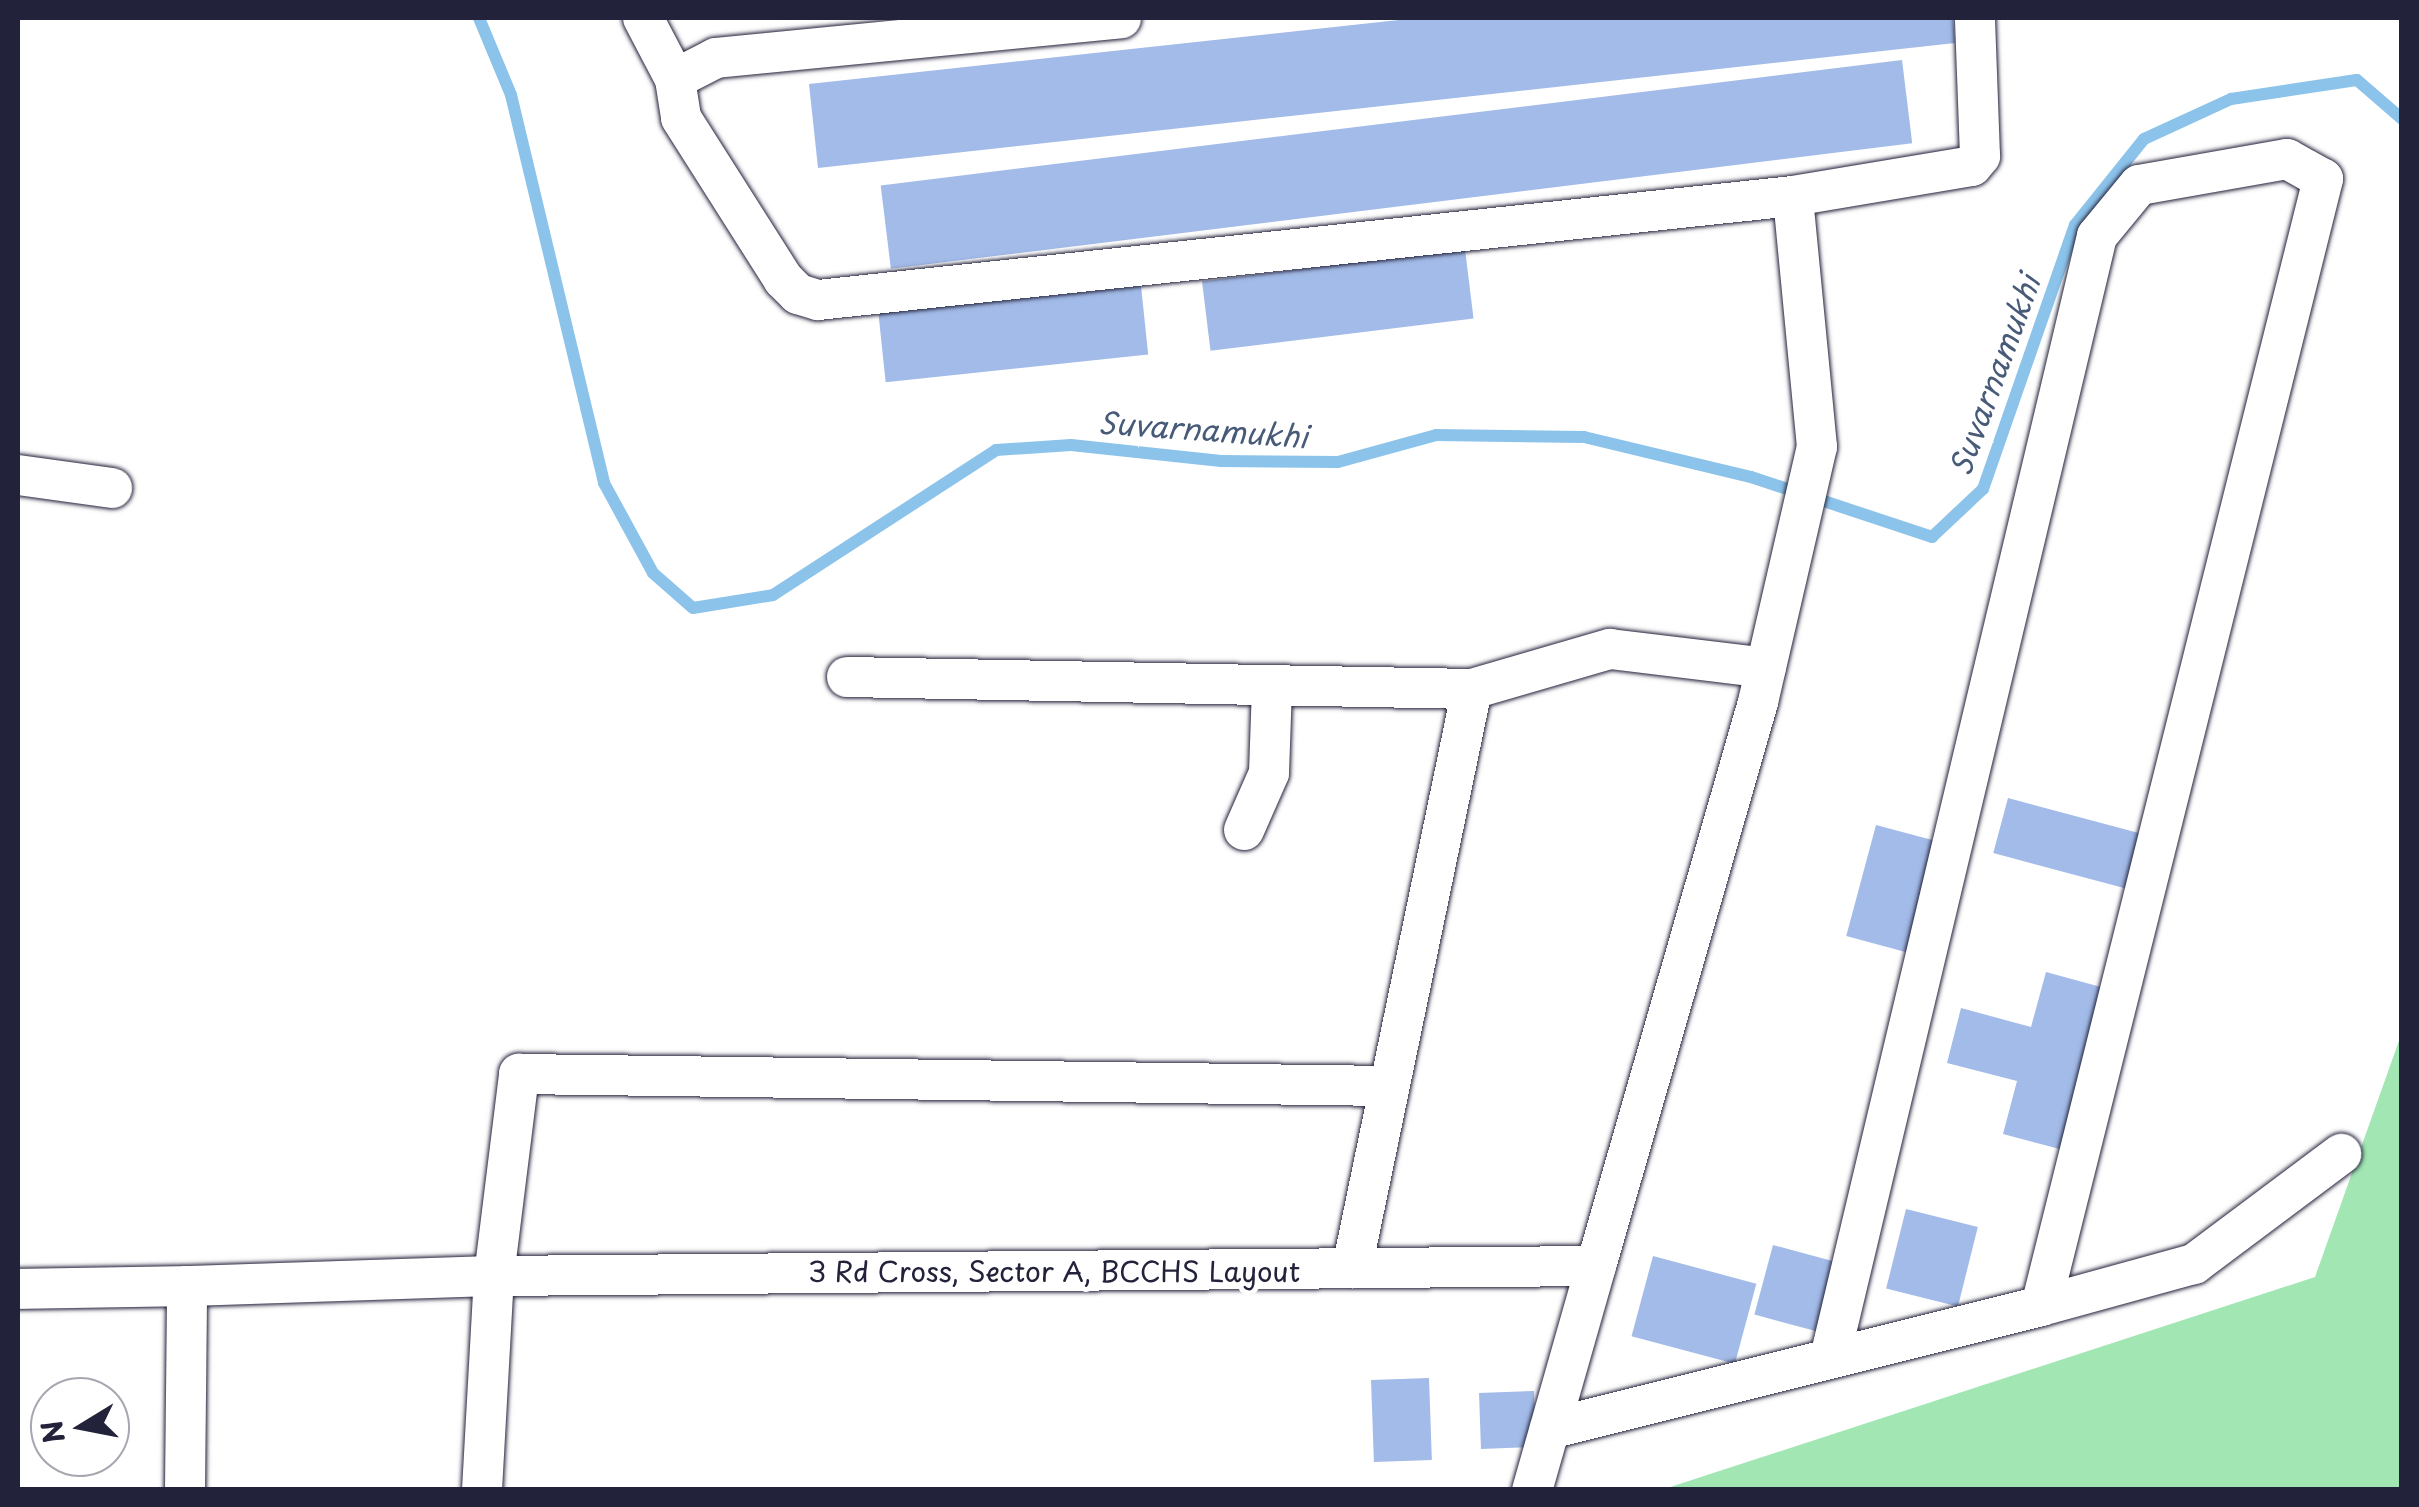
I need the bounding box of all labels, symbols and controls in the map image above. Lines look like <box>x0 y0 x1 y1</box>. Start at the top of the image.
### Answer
water label: Suvarnamukhi <box>1941 270 2047 480</box>
water label: Suvarnamukhi <box>1097 404 1309 454</box>
street label: 3 Rd Cross, Sector A, BCCHS Layout <box>804 1254 1304 1288</box>
north arrow <box>30 1377 130 1477</box>
text: N <box>29 1417 75 1447</box>

